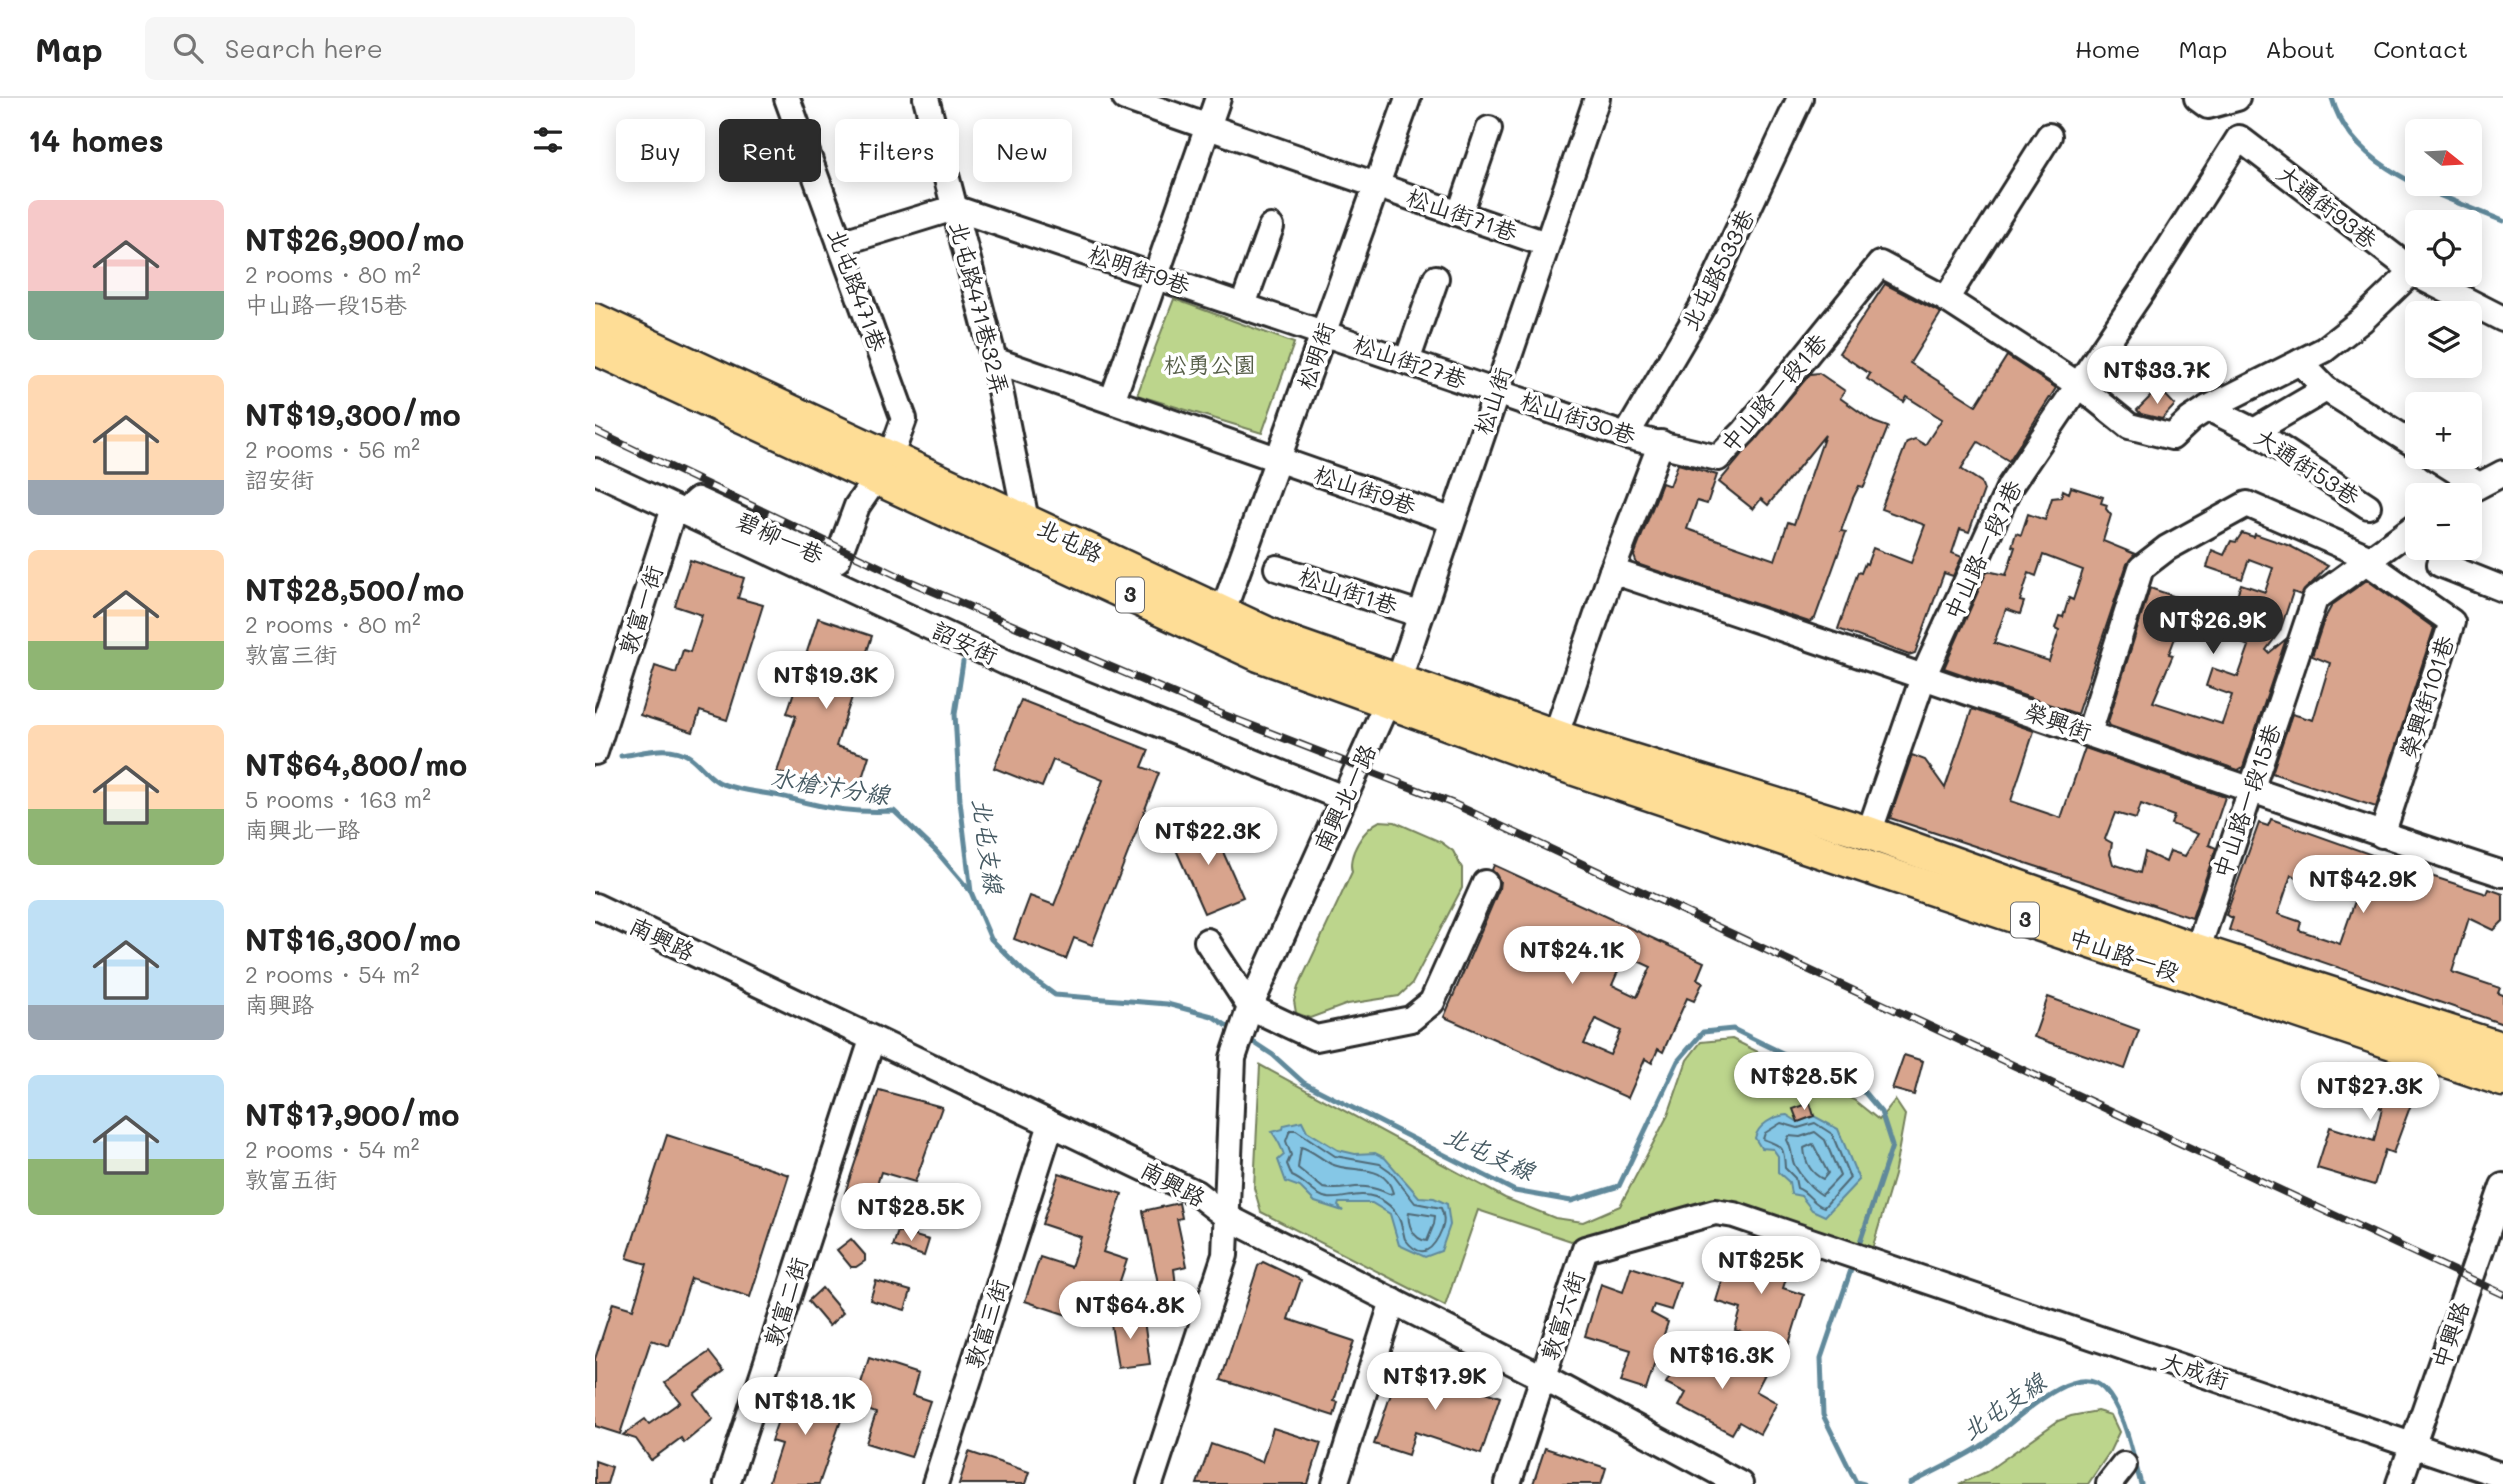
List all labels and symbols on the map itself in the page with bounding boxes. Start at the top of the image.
north arrow [2405,119,2481,196]
street label: 大通街93巷 [2271,158,2385,255]
street label: 松山街71巷 [1403,181,1523,247]
street label: 北屯路533巷 [1674,203,1761,335]
street label: 北屯路471巷32弄 [944,218,1016,398]
street label: 北屯路471巷 [822,224,894,356]
street label: 松明街9巷 [1085,238,1195,301]
street label: 松明街 [1290,318,1340,393]
street label: 中山路一段1巷 [1713,326,1834,458]
street label: 松山街27巷 [1350,328,1472,395]
pin: NT$33.7K [2085,346,2229,406]
park label: 松勇公園 [1164,349,1256,379]
street label: 松山街 [1467,363,1517,438]
street label: 松山街30巷 [1517,384,1641,450]
street label: 大通街53巷 [2250,421,2366,512]
street label: 松山街9巷 [1311,458,1421,521]
street label: 中山路一段7巷 [1937,474,2028,624]
street label: 碧柳一巷 [732,505,829,570]
street label: 北屯路 [1033,511,1108,569]
street label: 松山街1巷 [1295,560,1403,620]
street label: 敦富一街 [612,561,669,658]
road number: 3 [1116,578,1144,612]
pin: NT$26.9K [2141,596,2285,656]
street label: 詔安街 [928,614,1003,670]
street label: 榮興街101巷 [2392,631,2460,762]
pin: NT$19.3K [754,652,898,711]
street label: 榮興街 [2021,696,2096,746]
street label: 中山路一段15巷 [2206,718,2287,882]
street label: 南興北一路 [1306,739,1382,856]
water label: 水槍汴分線 [769,761,894,811]
water label: 北屯支線 [966,796,1011,897]
pin: NT$22.3K [1136,808,1280,867]
pin: NT$42.9K [2291,856,2435,915]
road number: 3 [2011,902,2039,938]
street label: 南興路 [625,909,700,967]
street label: 中山路一段 [2065,921,2184,987]
pin: NT$24.1K [1500,926,1644,986]
pin: NT$28.5K [1732,1052,1876,1112]
pin: NT$27.3K [2298,1062,2442,1122]
water label: 北屯支線 [1439,1119,1542,1187]
street label: 南興路 [1136,1154,1211,1213]
pin: NT$28.5K [839,1184,983,1243]
pin: NT$25K [1704,1236,1818,1296]
street label: 敦富二街 [757,1253,814,1350]
street label: 敦富六街 [1534,1267,1591,1364]
street label: 敦富三街 [958,1275,1015,1372]
pin: NT$64.8K [1058,1282,1202,1341]
street label: 中興路 [2425,1297,2475,1372]
pin: NT$16.3K [1650,1332,1794,1391]
street label: 大成街 [2158,1345,2233,1395]
pin: NT$17.9K [1363,1352,1507,1412]
water label: 北屯支線 [1955,1364,2053,1446]
pin: NT$18.1K [733,1378,877,1437]

